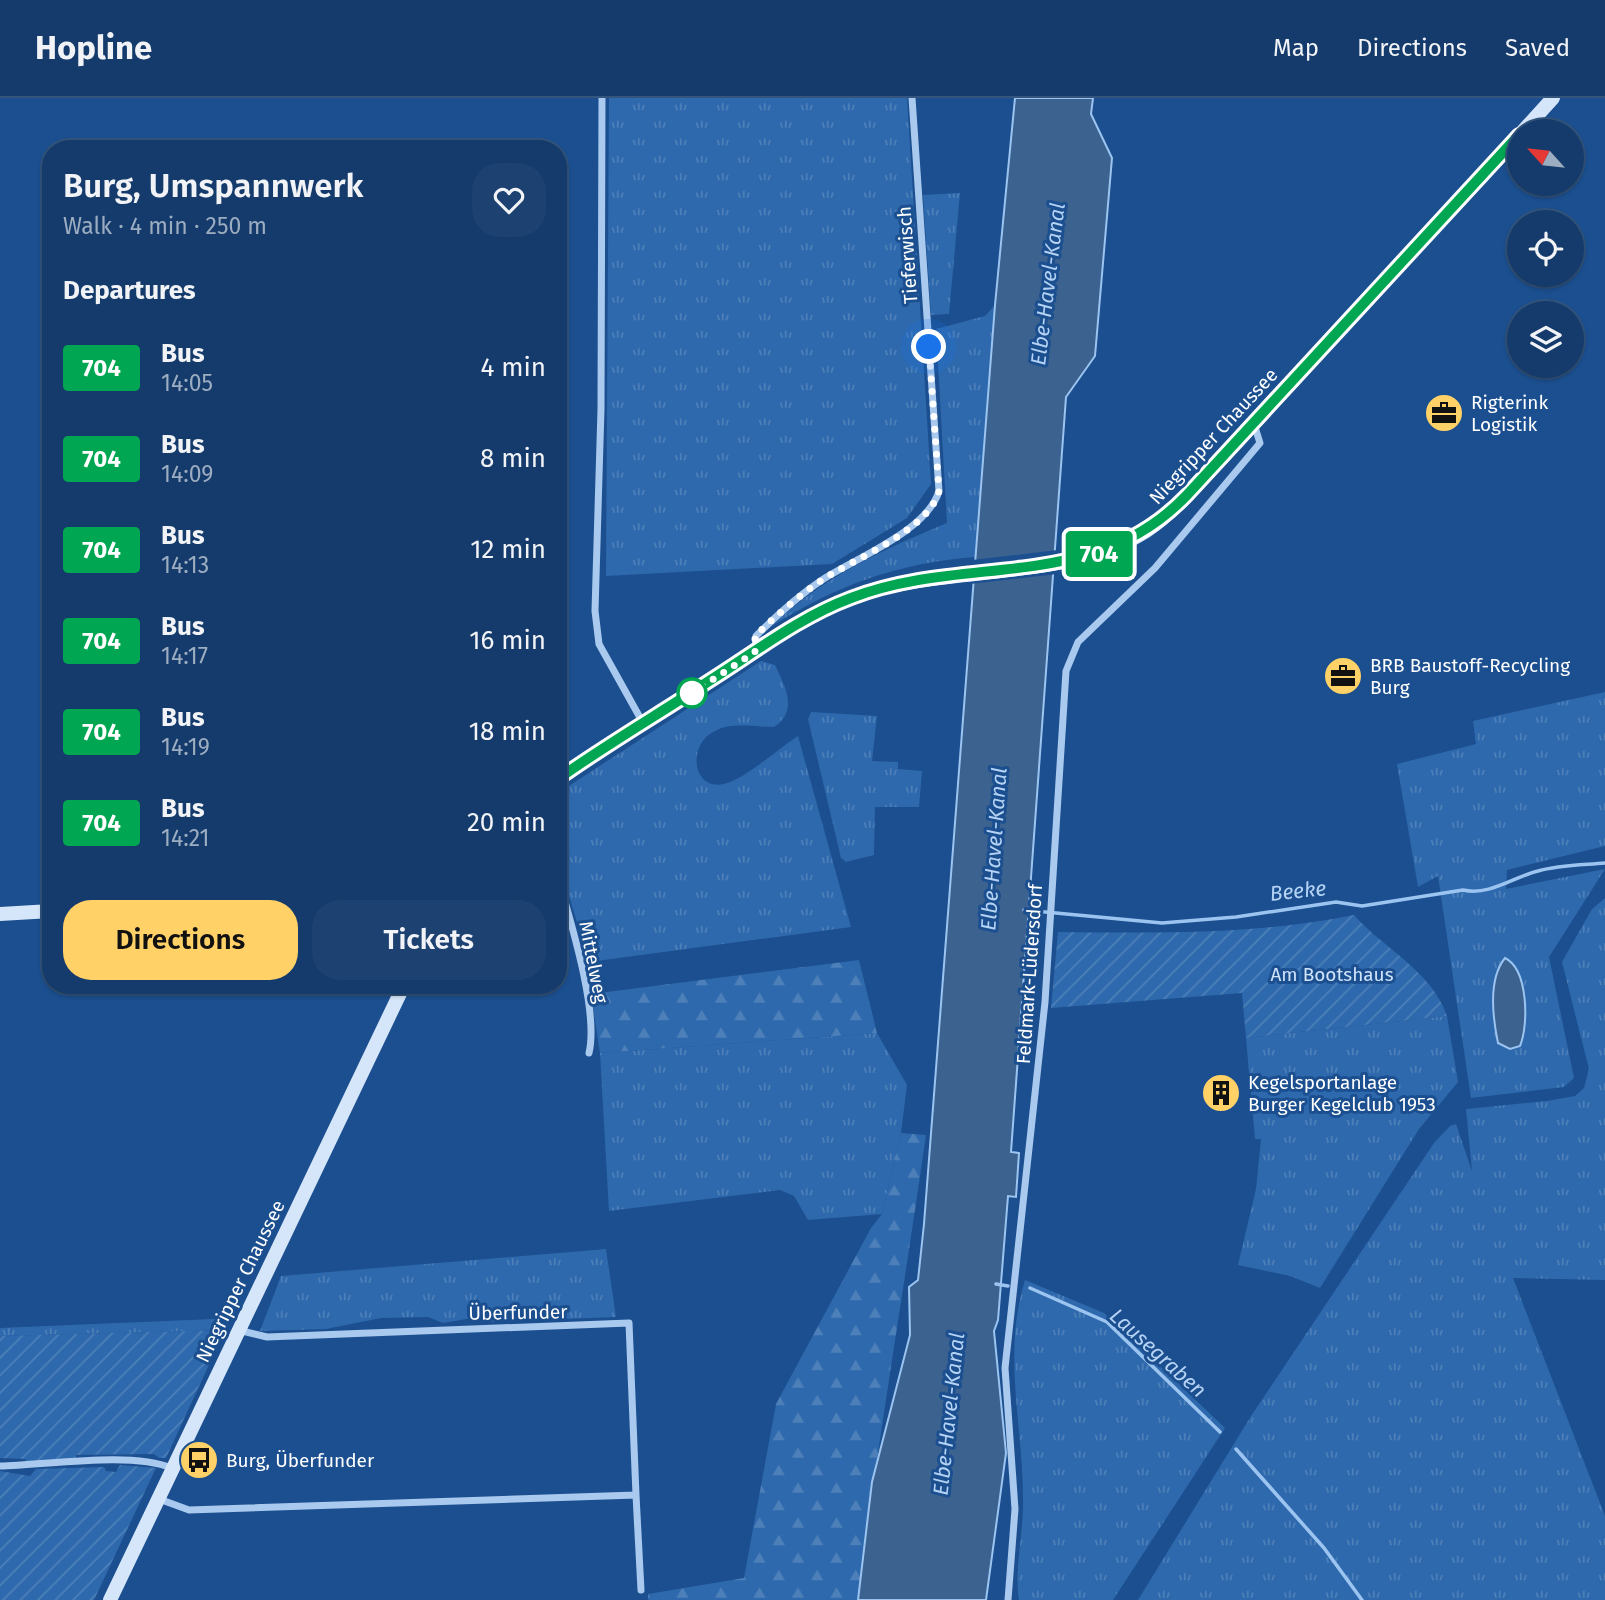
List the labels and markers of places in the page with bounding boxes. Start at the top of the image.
place label: Rigterink Logistik [1471,391,1548,436]
office icon: Rigterink Logistik [1423,392,1465,434]
place label: BRB Baustoff-Recycling Burg [1370,654,1570,699]
office icon: BRB Baustoff-Recycling Burg [1322,655,1364,697]
unlabelled marker [677,678,707,708]
place label: Kegelsportanlage Burger Kegelclub 1953 [1248,1071,1436,1116]
building icon: Kegelsportanlage Burger Kegelclub 1953 [1200,1072,1242,1114]
bus stop icon: Burg, Überfunder [178,1439,220,1481]
place label: Burg, Überfunder [226,1449,375,1472]

